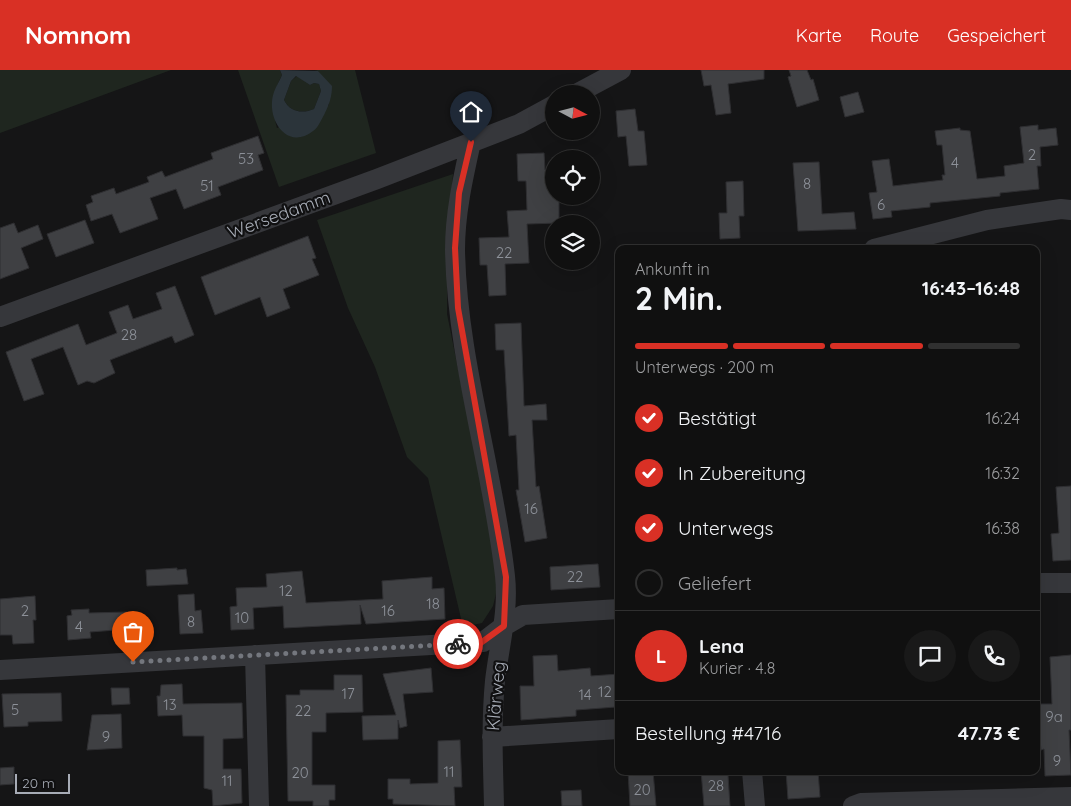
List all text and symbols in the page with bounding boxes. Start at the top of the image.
text: Nomnom [25,20,131,50]
text: Karte [796,24,842,47]
text: Route [870,24,919,47]
text: Gespeichert [947,24,1046,47]
north arrow [545,85,600,140]
map controls [545,85,600,270]
pin [450,91,492,142]
icon: home [457,98,485,126]
house number: 2 [1028,145,1036,164]
house number: 53 [238,149,254,168]
button: locate [545,150,600,205]
house number: 4 [951,153,959,172]
house number: 8 [803,174,811,193]
house number: 51 [200,176,214,195]
street label: Wersedamm [224,185,333,244]
house number: 6 [877,195,885,214]
button: layers [545,215,600,270]
house number: 22 [496,243,512,262]
text: Ankunft in [635,259,710,279]
text: 16:43–16:48 [922,276,1020,300]
text: 2 Min. [635,278,723,318]
house number: 28 [121,325,137,344]
text: Unterwegs · 200 m [635,357,774,377]
icon: check [635,404,663,432]
text: Bestätigt [678,406,757,430]
text: 16:24 [985,408,1020,428]
icon: check [635,459,663,487]
text: In Zubereitung [678,461,806,485]
text: 16:32 [985,463,1020,483]
house number: 16 [524,499,538,518]
icon: check [635,514,663,542]
text: Unterwegs [678,516,773,540]
text: 16:38 [985,518,1020,538]
house number: 22 [567,567,583,586]
text: Geliefert [678,571,752,595]
house number: 12 [279,581,293,600]
house number: 18 [426,594,440,613]
house number: 2 [21,601,29,620]
house number: 16 [381,601,395,620]
house number: 10 [235,608,249,627]
pin [112,611,154,662]
house number: 8 [187,612,195,631]
house number: 4 [75,617,83,636]
icon: bag [119,618,147,646]
courier [433,619,483,669]
icon: bike [444,630,472,658]
button: chat [904,630,956,682]
button: phone [968,630,1020,682]
text: Lena [699,634,744,658]
text: L [656,644,666,668]
text: Kurier · 4.8 [699,658,775,678]
street label: Klärweg [481,660,510,732]
house number: 12 [598,682,612,701]
house number: 17 [341,684,355,703]
house number: 14 [578,685,592,704]
house number: 13 [163,695,177,714]
house number: 5 [11,700,19,719]
house number: 22 [295,701,311,720]
house number: 9a [1045,707,1063,726]
text: Bestellung #4716 [635,721,781,745]
text: 47.73 € [958,721,1020,745]
house number: 9 [102,727,110,746]
house number: 9 [1053,751,1061,770]
house number: 11 [443,762,455,781]
house number: 20 [291,763,309,782]
scale bar [15,771,70,794]
house number: 11 [221,771,233,790]
text: 20 m [22,774,55,792]
house number: 28 [708,776,724,795]
house number: 20 [633,780,651,799]

